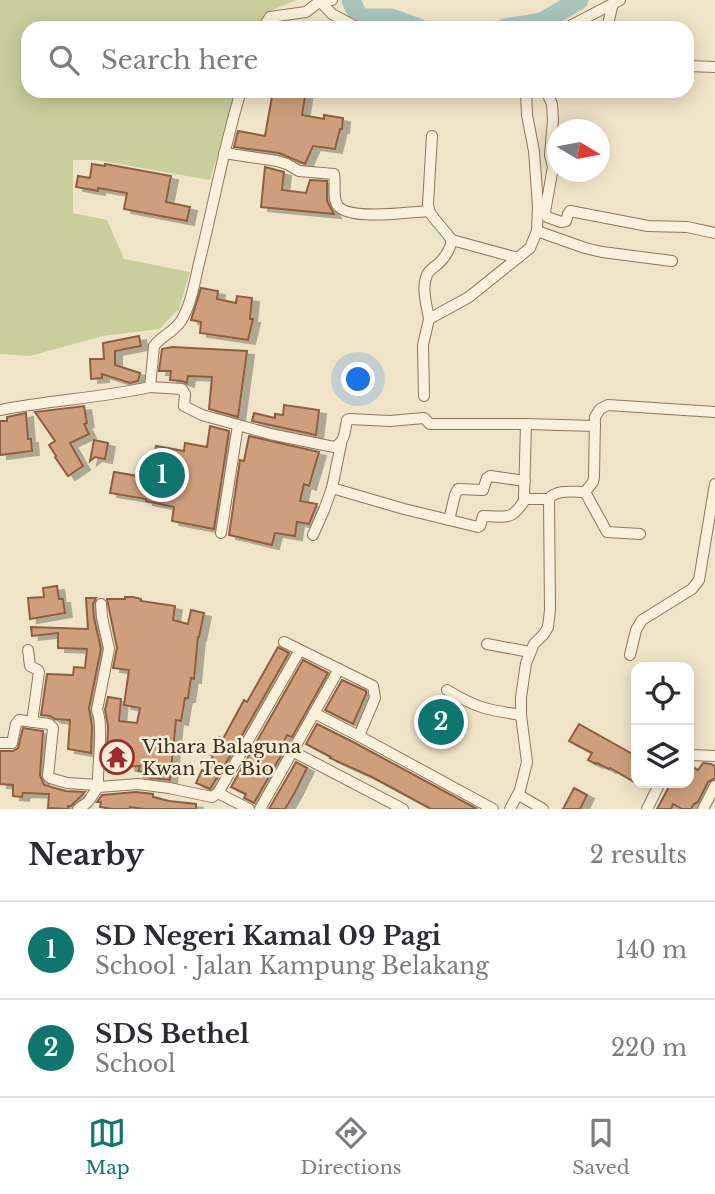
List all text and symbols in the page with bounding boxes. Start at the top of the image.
search box [21,21,694,98]
icon: search [45,41,83,79]
text: Search here [101,44,258,76]
north arrow [547,119,610,182]
your location [341,362,375,396]
pin: 1 [139,449,185,501]
map controls [631,662,694,788]
button: locate [631,662,694,725]
pin: 2 [418,696,464,748]
button: layers [631,725,694,788]
place label: Vihara Balaguna Kwan Tee Bio [141,735,302,780]
temple icon: Vihara Balaguna Kwan Tee Bio [98,738,136,776]
text: Nearby [28,836,144,873]
text: 2 results [590,841,687,869]
text: SD Negeri Kamal 09 Pagi [95,920,441,952]
text: 1 [46,936,56,964]
text: 140 m [616,936,687,964]
text: School · Jalan Kampung Belakang [95,952,489,980]
text: SDS Bethel [95,1018,249,1050]
text: 2 [44,1034,58,1062]
text: 220 m [611,1034,687,1062]
text: School [95,1050,176,1078]
tab: Map [85,1114,130,1179]
tab: Directions [300,1114,401,1179]
tab: Saved [572,1114,630,1179]

